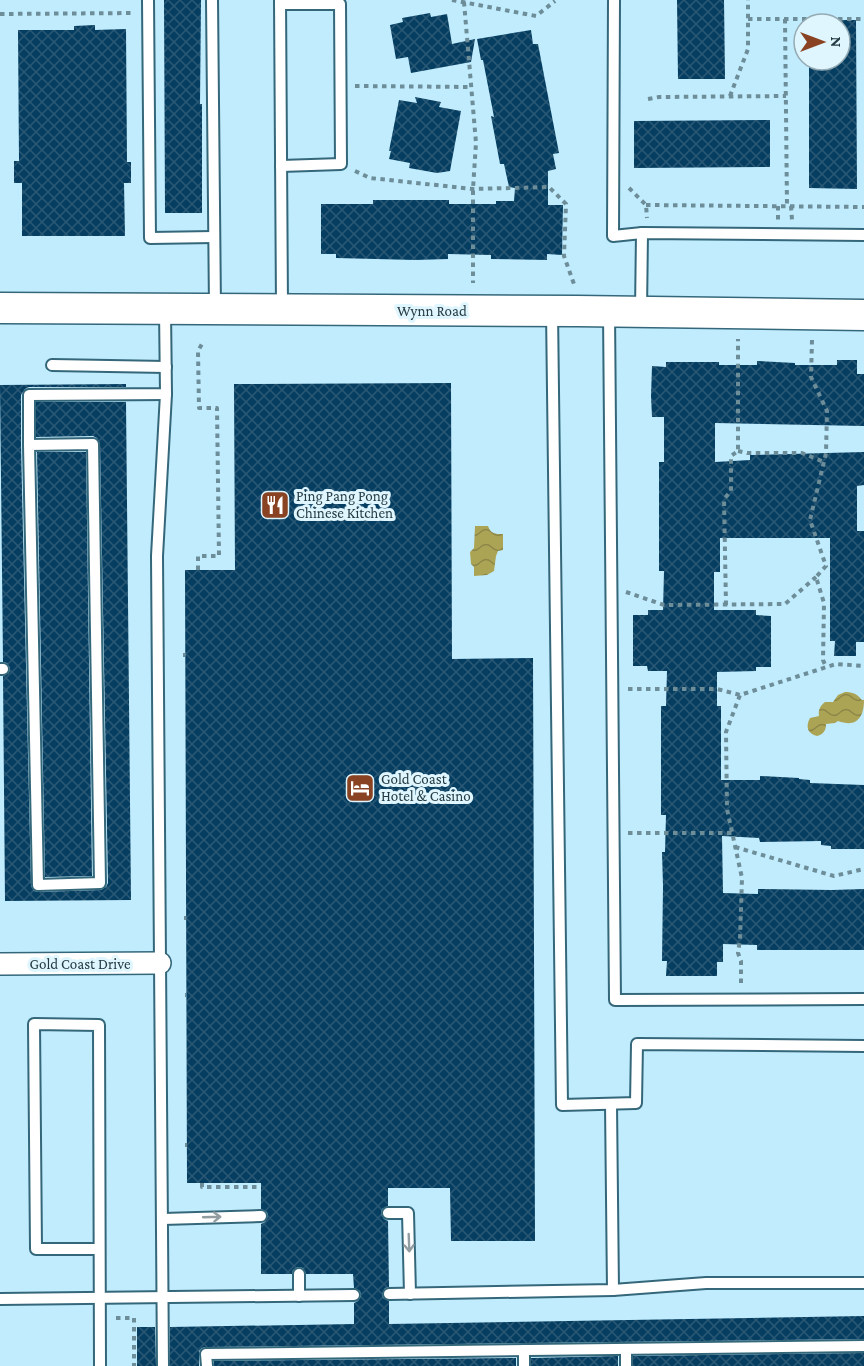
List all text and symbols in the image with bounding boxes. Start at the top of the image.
north arrow [792,12,852,72]
text: N [828,37,845,48]
street label: Wynn Road [397,303,467,320]
place label: Ping Pang Pong Chinese Kitchen [296,488,393,521]
restaurant icon: Ping Pang Pong Chinese Kitchen [259,489,291,521]
place label: Gold Coast Hotel & Casino [381,771,471,804]
hotel icon: Gold Coast Hotel & Casino [344,772,376,804]
street label: Gold Coast Drive [29,956,131,972]
one-way arrow [201,1212,221,1223]
one-way arrow [403,1233,415,1253]

